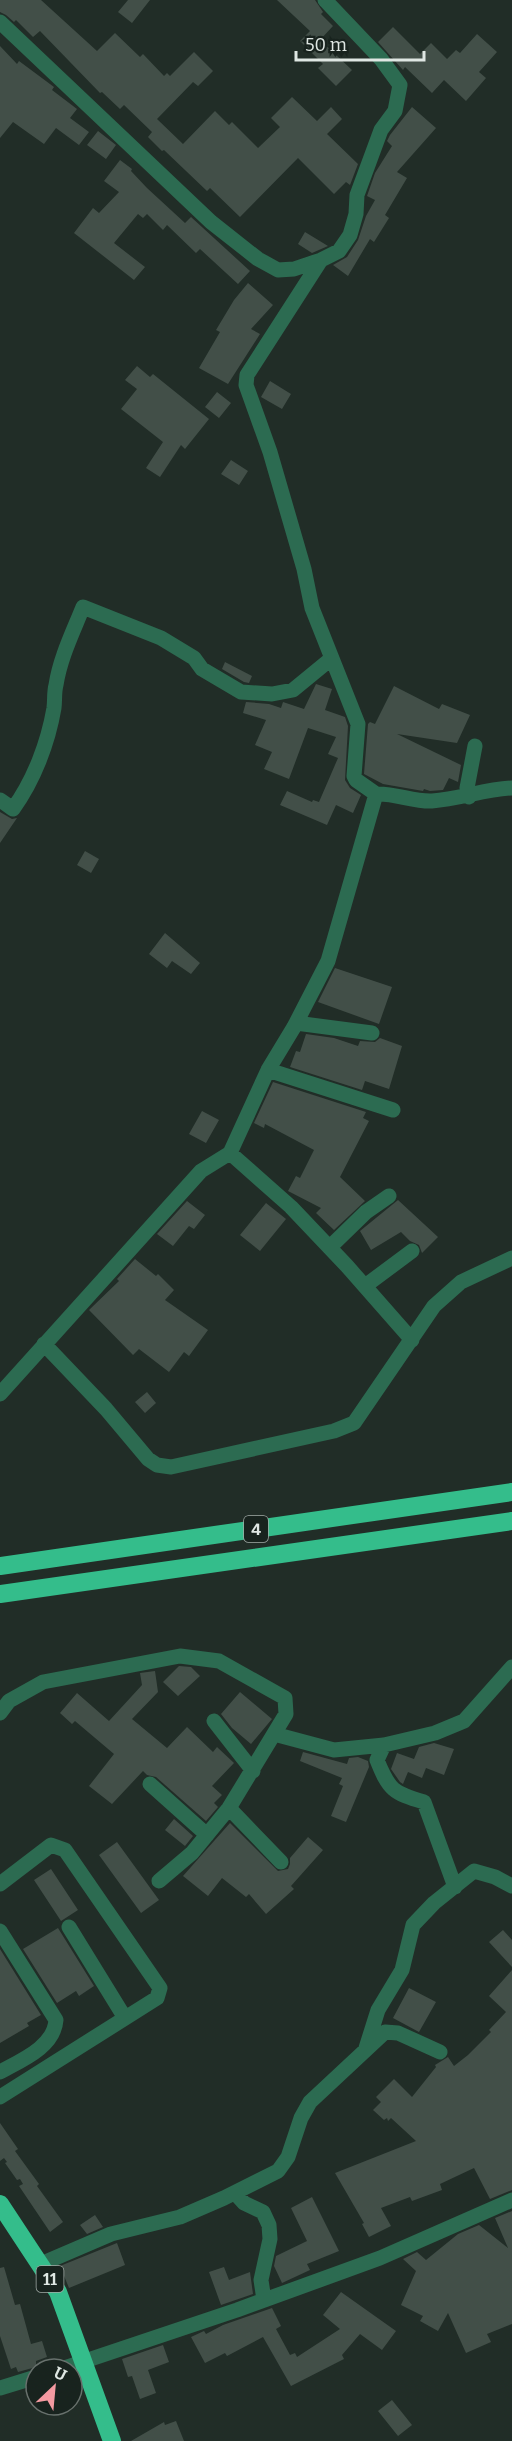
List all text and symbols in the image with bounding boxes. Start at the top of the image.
scale bar [296,24,424,62]
text: 50 m [305,34,347,56]
road number: 4 [244,1516,268,1542]
road number: 11 [36,2266,64,2292]
north arrow [24,2357,84,2417]
text: U [51,2363,70,2385]

